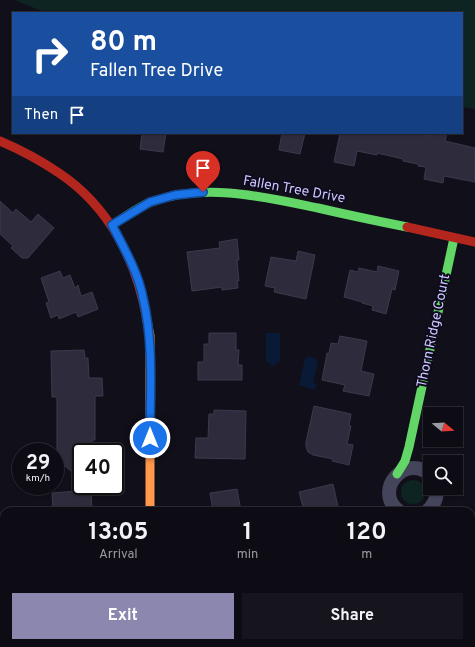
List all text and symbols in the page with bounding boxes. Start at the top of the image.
text: 80 m [90,25,157,61]
icon: right [24,28,76,80]
text: Fallen Tree Drive [90,60,223,83]
icon: arrive [66,104,88,126]
text: Then [24,106,58,125]
pin [186,151,220,192]
icon: arrive [192,157,214,179]
street label: Fallen Tree Drive [242,173,346,207]
street label: Thorn Ridge Court [414,273,454,389]
north arrow [423,407,463,447]
map controls [423,407,463,495]
position arrow [129,417,171,459]
speed limit sign: 40 [72,443,124,495]
text: 29 [26,451,50,477]
button: search [423,455,463,495]
text: km/h [26,472,50,485]
text: 13:05 [88,518,149,548]
text: 1 [243,518,252,548]
text: 120 [347,518,387,548]
text: Arrival [99,547,138,563]
text: min [237,547,258,563]
text: m [361,547,372,563]
button: Exit [12,593,234,639]
button: Share [242,593,463,639]

